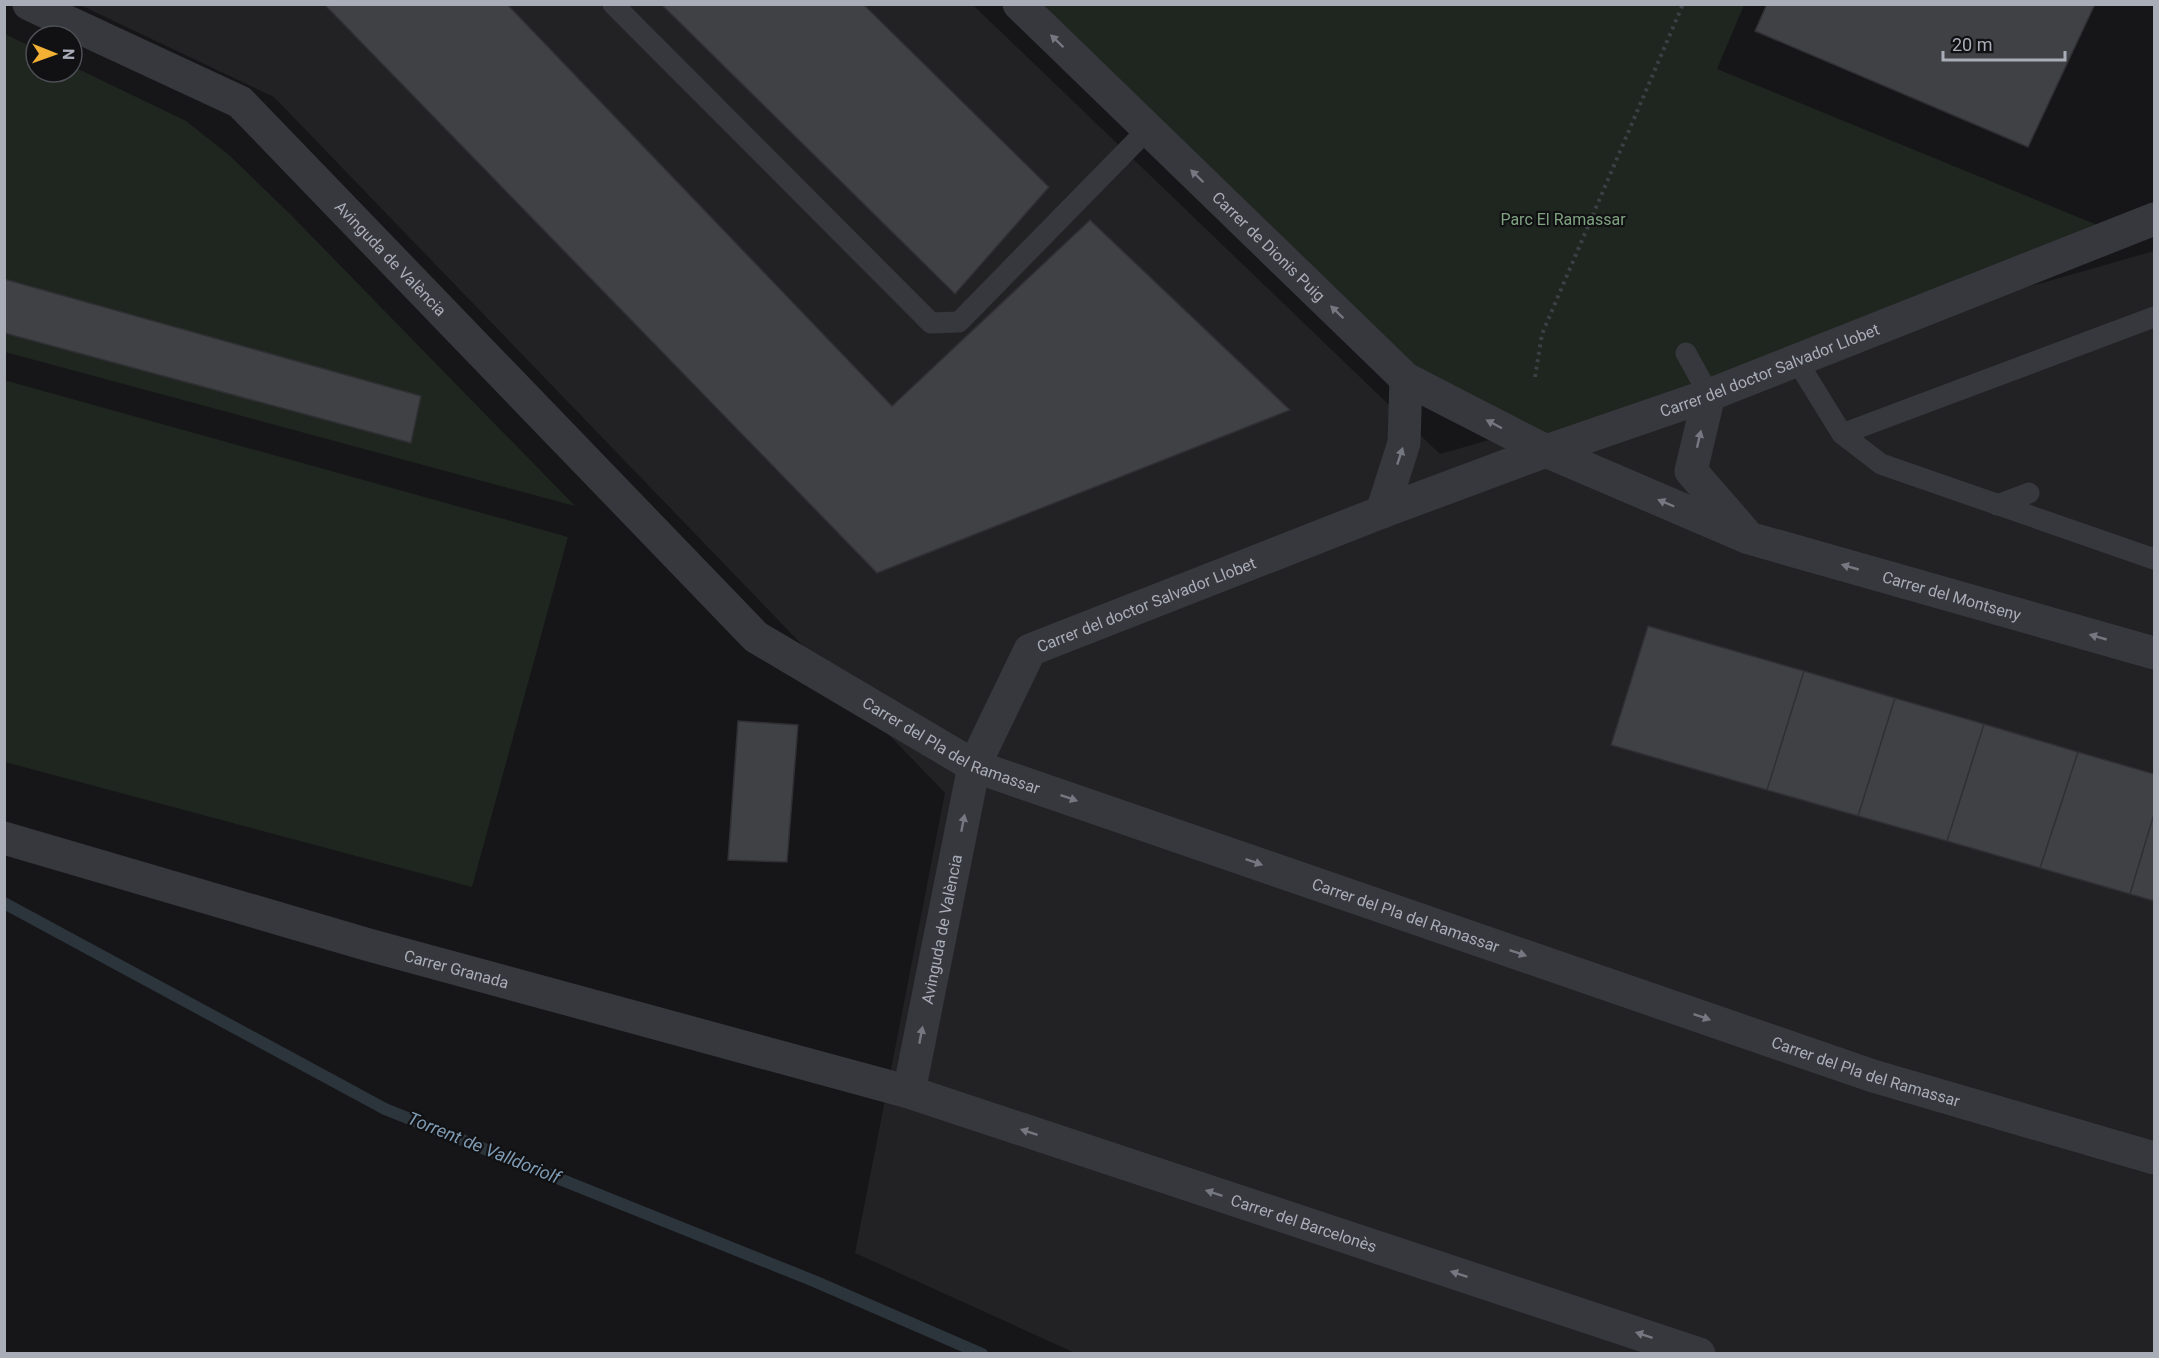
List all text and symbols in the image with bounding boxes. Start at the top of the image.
north arrow [24,24,84,84]
scale bar [1943,24,2064,62]
one-way arrow [1050,34,1064,48]
text: 20 m [1952,34,1992,55]
text: N [59,48,78,60]
one-way arrow [1190,170,1204,184]
street label: Carrer de Dionis Puig [1208,188,1329,305]
street label: Avinguda de València [331,197,450,320]
park label: Parc El Ramassar [1500,210,1626,229]
one-way arrow [1329,305,1344,319]
street label: Carrer del doctor Salvador Llobet [1657,320,1882,421]
one-way arrow [1485,420,1502,429]
one-way arrow [1694,430,1704,449]
one-way arrow [1396,447,1405,465]
one-way arrow [1657,498,1675,508]
street label: Carrer del doctor Salvador Llobet [1034,553,1259,656]
one-way arrow [1841,562,1859,571]
street label: Carrer del Montseny [1880,567,2024,625]
one-way arrow [2089,632,2107,642]
street label: Carrer del Pla del Ramassar [859,693,1043,798]
one-way arrow [1061,794,1079,804]
one-way arrow [959,813,968,832]
street label: Avinguda de València [918,853,966,1006]
one-way arrow [1245,858,1263,867]
street label: Carrer del Pla del Ramassar [1309,874,1502,957]
street label: Carrer Granada [402,946,511,993]
one-way arrow [1509,949,1527,958]
one-way arrow [1693,1012,1711,1022]
one-way arrow [917,1025,926,1044]
street label: Carrer del Pla del Ramassar [1769,1033,1963,1111]
water label: Torrent de Valldoriolf [405,1107,565,1188]
one-way arrow [1020,1126,1038,1136]
one-way arrow [1205,1188,1223,1197]
street label: Carrer del Barcelonès [1228,1190,1379,1256]
one-way arrow [1450,1269,1468,1278]
one-way arrow [1635,1330,1653,1339]

